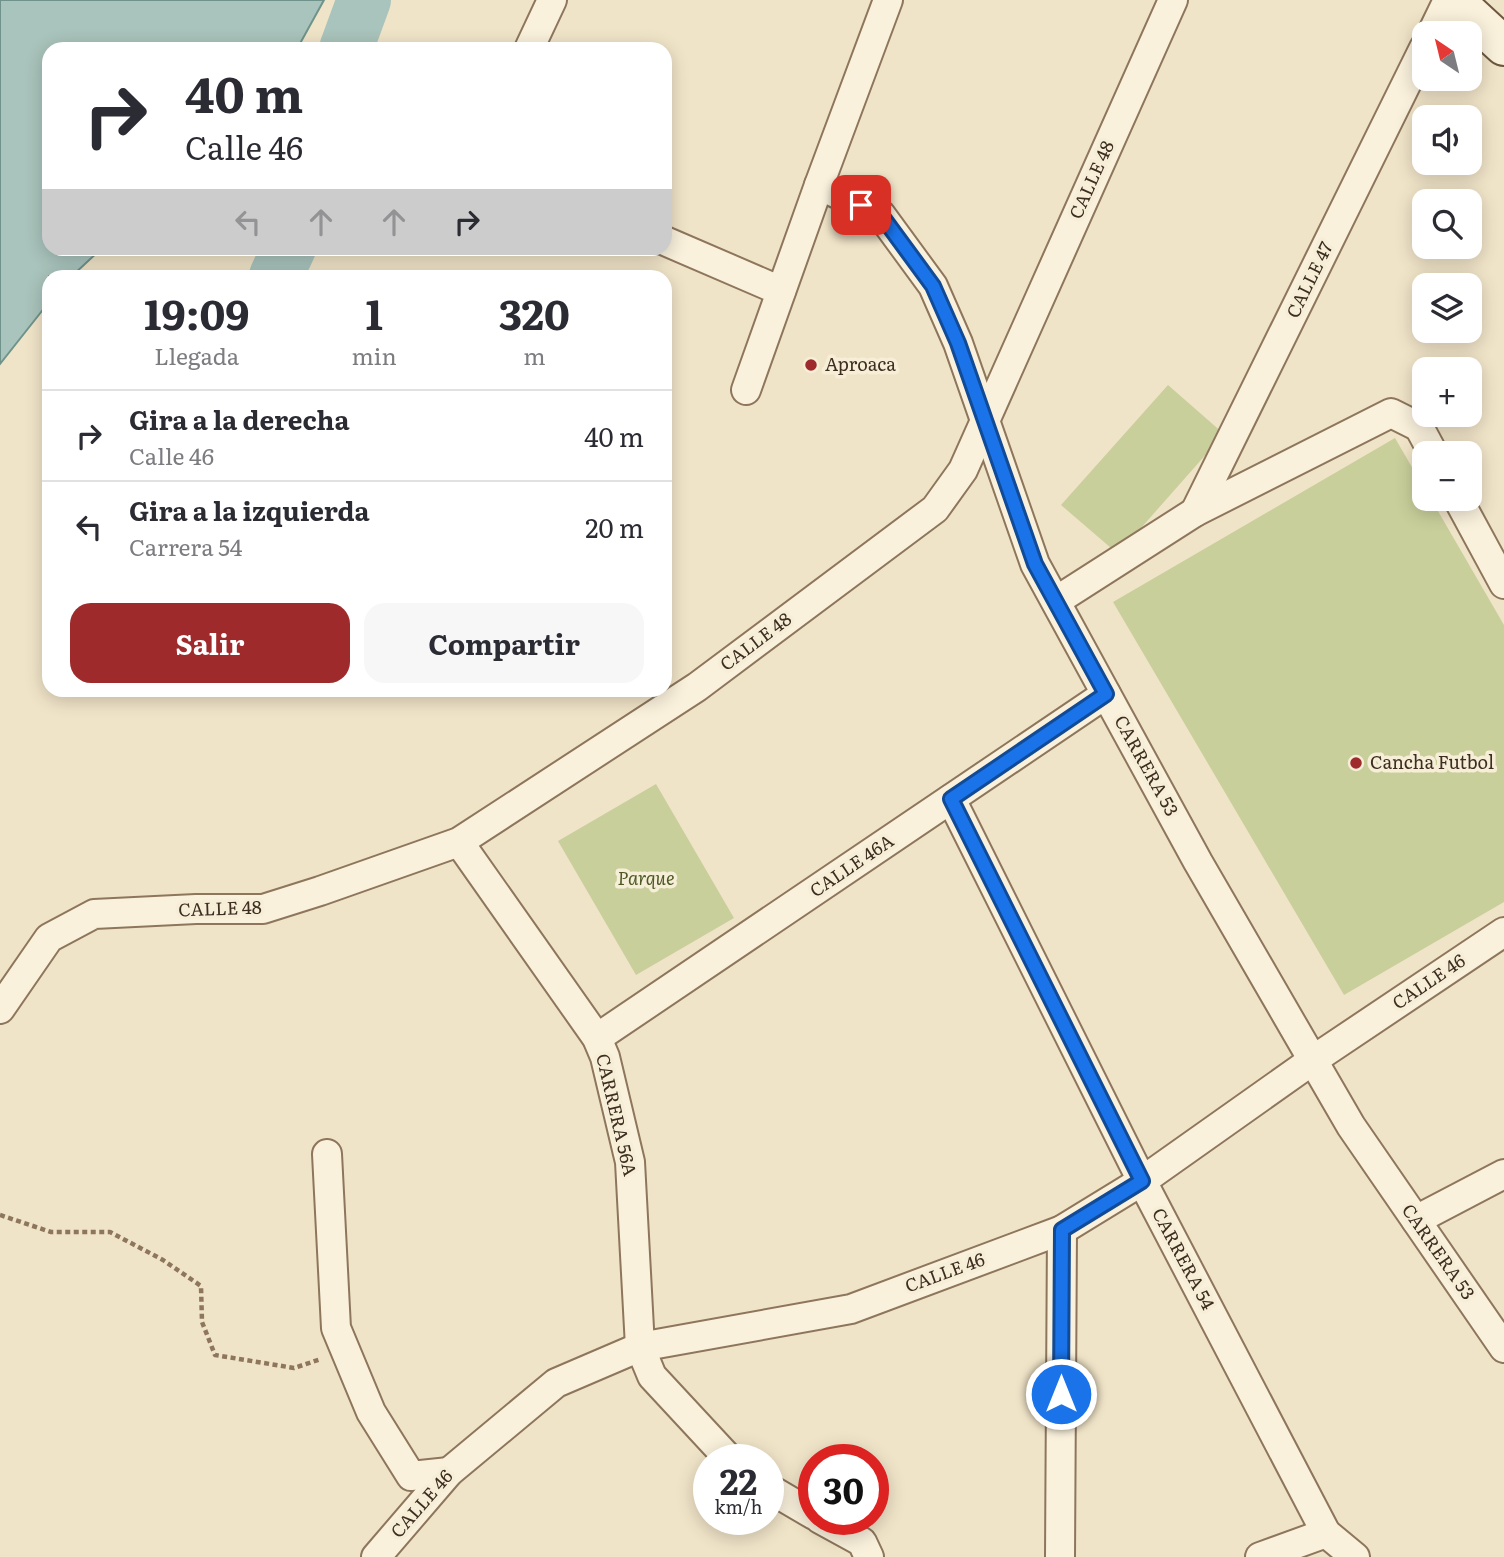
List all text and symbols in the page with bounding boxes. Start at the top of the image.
north arrow [1412,21,1482,91]
map controls [1412,21,1482,511]
text: 40 m [185,55,303,128]
icon: right [70,70,161,161]
button: sound [1412,105,1482,175]
text: Calle 46 [185,122,303,170]
street label: CALLE 48 [1061,136,1120,223]
pin [831,175,891,235]
icon: arrive [842,186,880,224]
button: search [1412,189,1482,259]
icon: left [229,203,267,241]
icon: ahead [302,203,340,241]
icon: ahead [375,203,413,241]
icon: right [448,203,486,241]
street label: CALLE 47 [1279,237,1339,322]
button: layers [1412,273,1482,343]
text: 19:09 [144,281,250,343]
text: 1 [365,281,383,343]
text: 320 [499,281,570,343]
text: Llegada [154,338,239,372]
text: min [352,338,397,372]
text: m [523,338,546,372]
place label: Aproaca [825,350,896,377]
marker: Aproaca [803,357,819,373]
button: + [1412,357,1482,427]
text: Gira a la derecha [129,399,349,438]
text: 40 m [584,416,644,455]
icon: right [70,417,108,455]
text: Calle 46 [129,438,214,472]
button: − [1412,441,1482,511]
text: Gira a la izquierda [129,490,370,529]
text: 20 m [585,507,644,546]
icon: left [70,508,108,546]
text: Carrera 54 [129,529,242,563]
button: Salir [70,603,350,683]
button: Compartir [364,603,644,683]
street label: CALLE 48 [714,605,797,677]
street label: CARRERA 53 [1108,710,1186,821]
place label: Cancha Futbol [1370,748,1494,775]
marker: Cancha Futbol [1348,755,1364,771]
street label: CALLE 46A [804,827,899,903]
park label: Parque [618,864,675,891]
street label: CALLE 48 [178,893,262,922]
street label: CALLE 46 [1386,946,1470,1015]
street label: CARRERA 56A [590,1051,645,1179]
street label: CARRERA 53 [1396,1198,1482,1305]
street label: CARRERA 54 [1146,1203,1223,1314]
street label: CALLE 46 [901,1245,988,1298]
position arrow [1024,1357,1098,1431]
speed limit sign: 30 [798,1444,889,1535]
text: 22 [720,1454,757,1506]
street label: CALLE 46 [383,1463,459,1543]
text: km/h [715,1493,762,1520]

